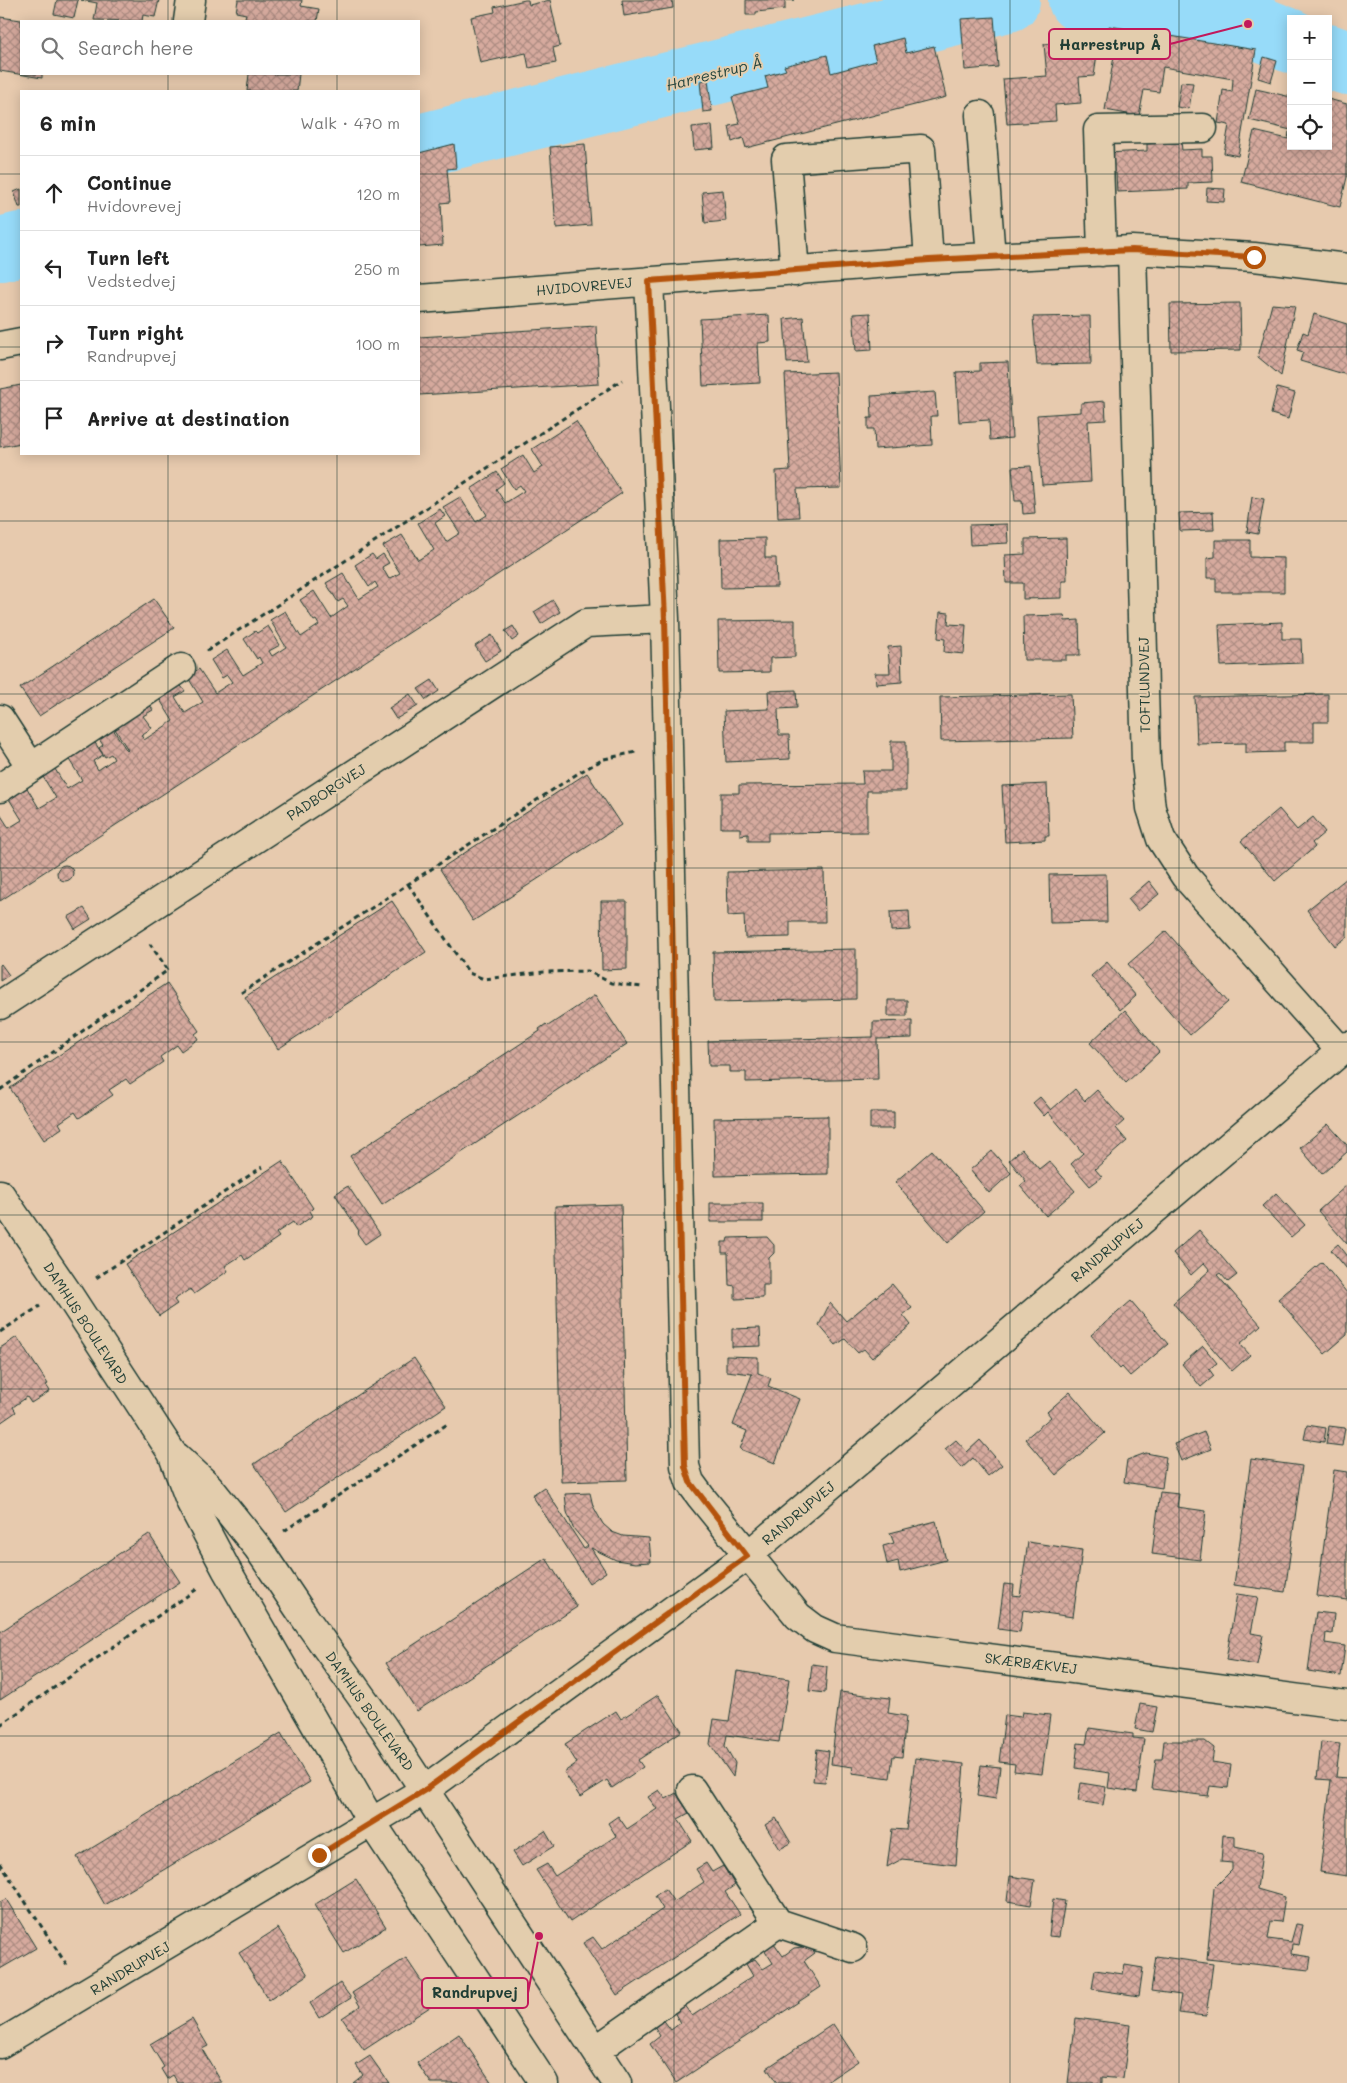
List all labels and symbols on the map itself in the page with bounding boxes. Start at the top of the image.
callout: Harrestrup Å [1049,29,1170,59]
text: Harrestrup Å [1059,33,1161,54]
water label: Harrestrup Å [664,51,764,95]
route start [1243,246,1266,269]
street label: HVIDOVREVEJ [535,272,633,300]
street label: TOFTLUNDVEJ [1134,637,1154,733]
street label: PADBORGVEJ [283,759,369,825]
street label: RANDRUPVEJ [1067,1214,1148,1286]
street label: DAMHUS BOULEVARD [39,1258,133,1388]
street label: RANDRUPVEJ [758,1477,839,1549]
street label: DAMHUS BOULEVARD [322,1647,418,1775]
street label: SKÆRBÆKVEJ [984,1648,1079,1678]
route end [308,1844,331,1867]
street label: RANDRUPVEJ [87,1937,174,1999]
callout: Randrupvej [422,1978,528,2008]
text: Randrupvej [432,1982,518,2002]

